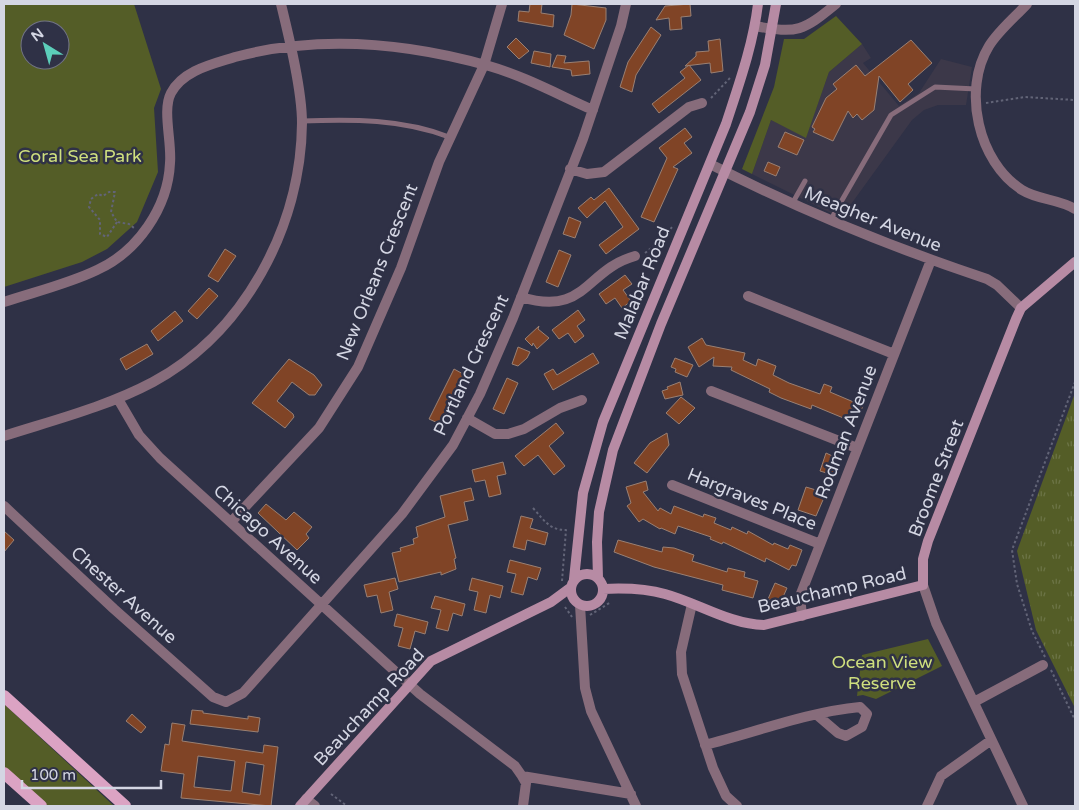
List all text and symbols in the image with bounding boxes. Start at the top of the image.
north arrow [20,20,70,70]
text: N [28,25,47,45]
park label: Coral Sea Park [18,145,142,167]
street label: New Orleans Crescent [331,180,423,364]
street label: Meagher Avenue [801,181,945,257]
street label: Malabar Road [609,223,675,343]
street label: Portland Crescent [429,291,513,439]
street label: Rodman Avenue [810,362,882,502]
street label: Broome Street [904,416,968,540]
street label: Hargraves Place [684,463,820,535]
street label: Chicago Avenue [209,479,327,589]
street label: Chester Avenue [66,542,182,648]
street label: Beauchamp Road [755,562,909,618]
street label: Beauchamp Road [309,644,429,770]
park label: Ocean View Reserve [832,651,932,694]
scale bar [22,758,161,790]
text: 100 m [30,766,76,784]

